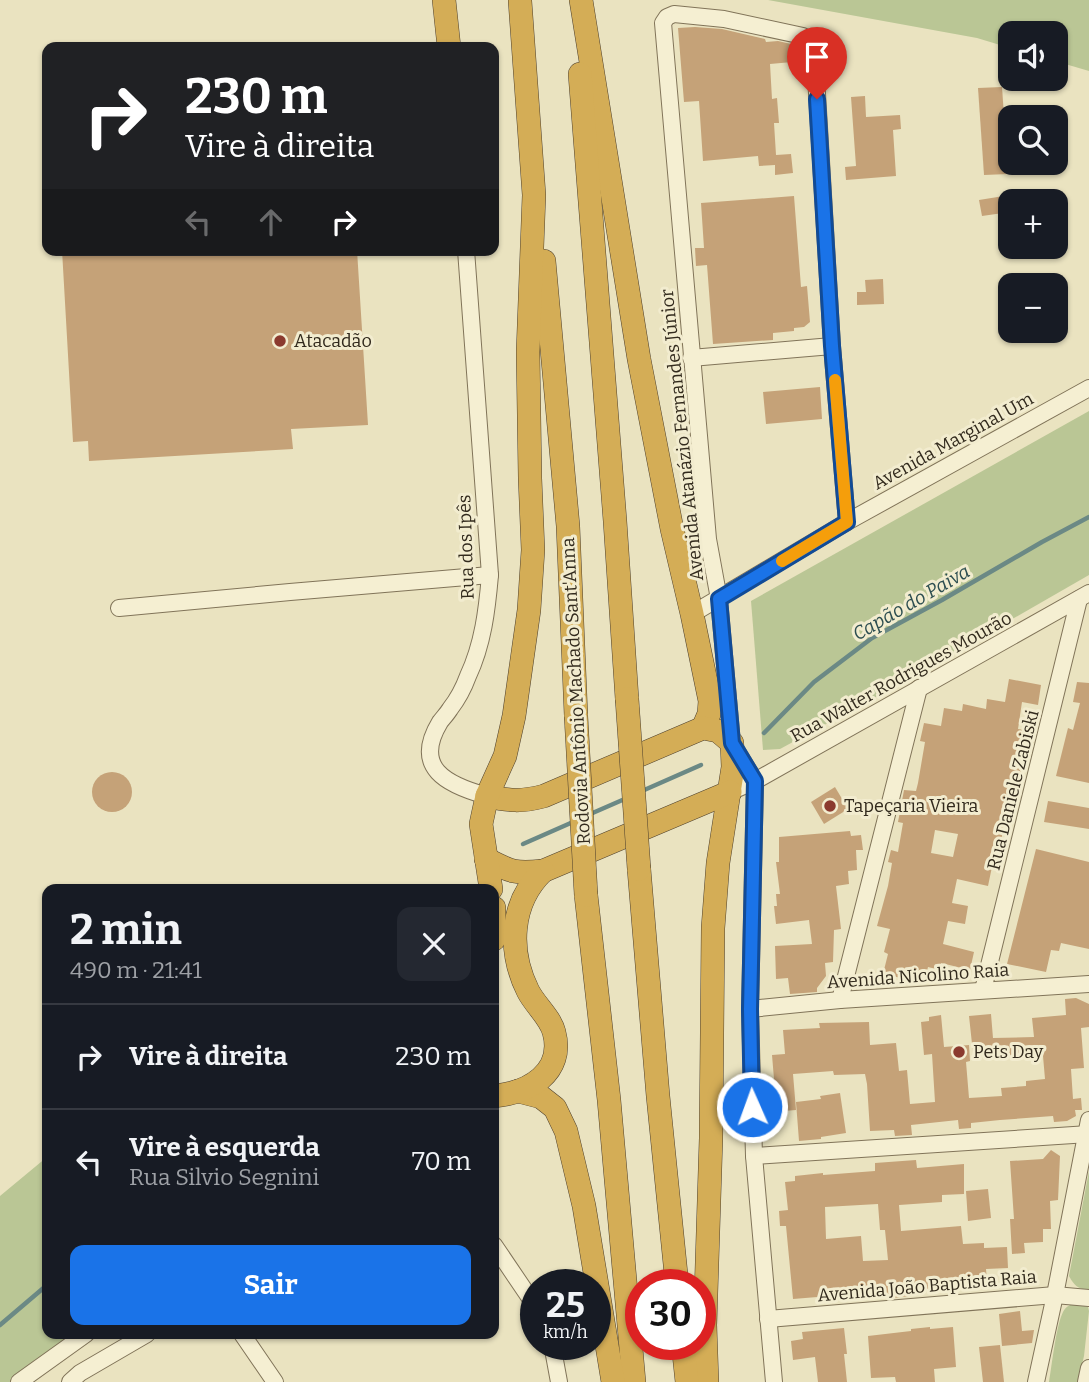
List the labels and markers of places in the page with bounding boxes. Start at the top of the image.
pin [787,27,847,99]
place label: Atacadão [294,330,372,352]
marker: Atacadão [272,333,288,349]
place label: Tapeçaria Vieira [844,795,979,817]
marker: Tapeçaria Vieira [822,798,838,814]
place label: Pets Day [973,1041,1044,1063]
marker: Pets Day [951,1044,967,1060]

